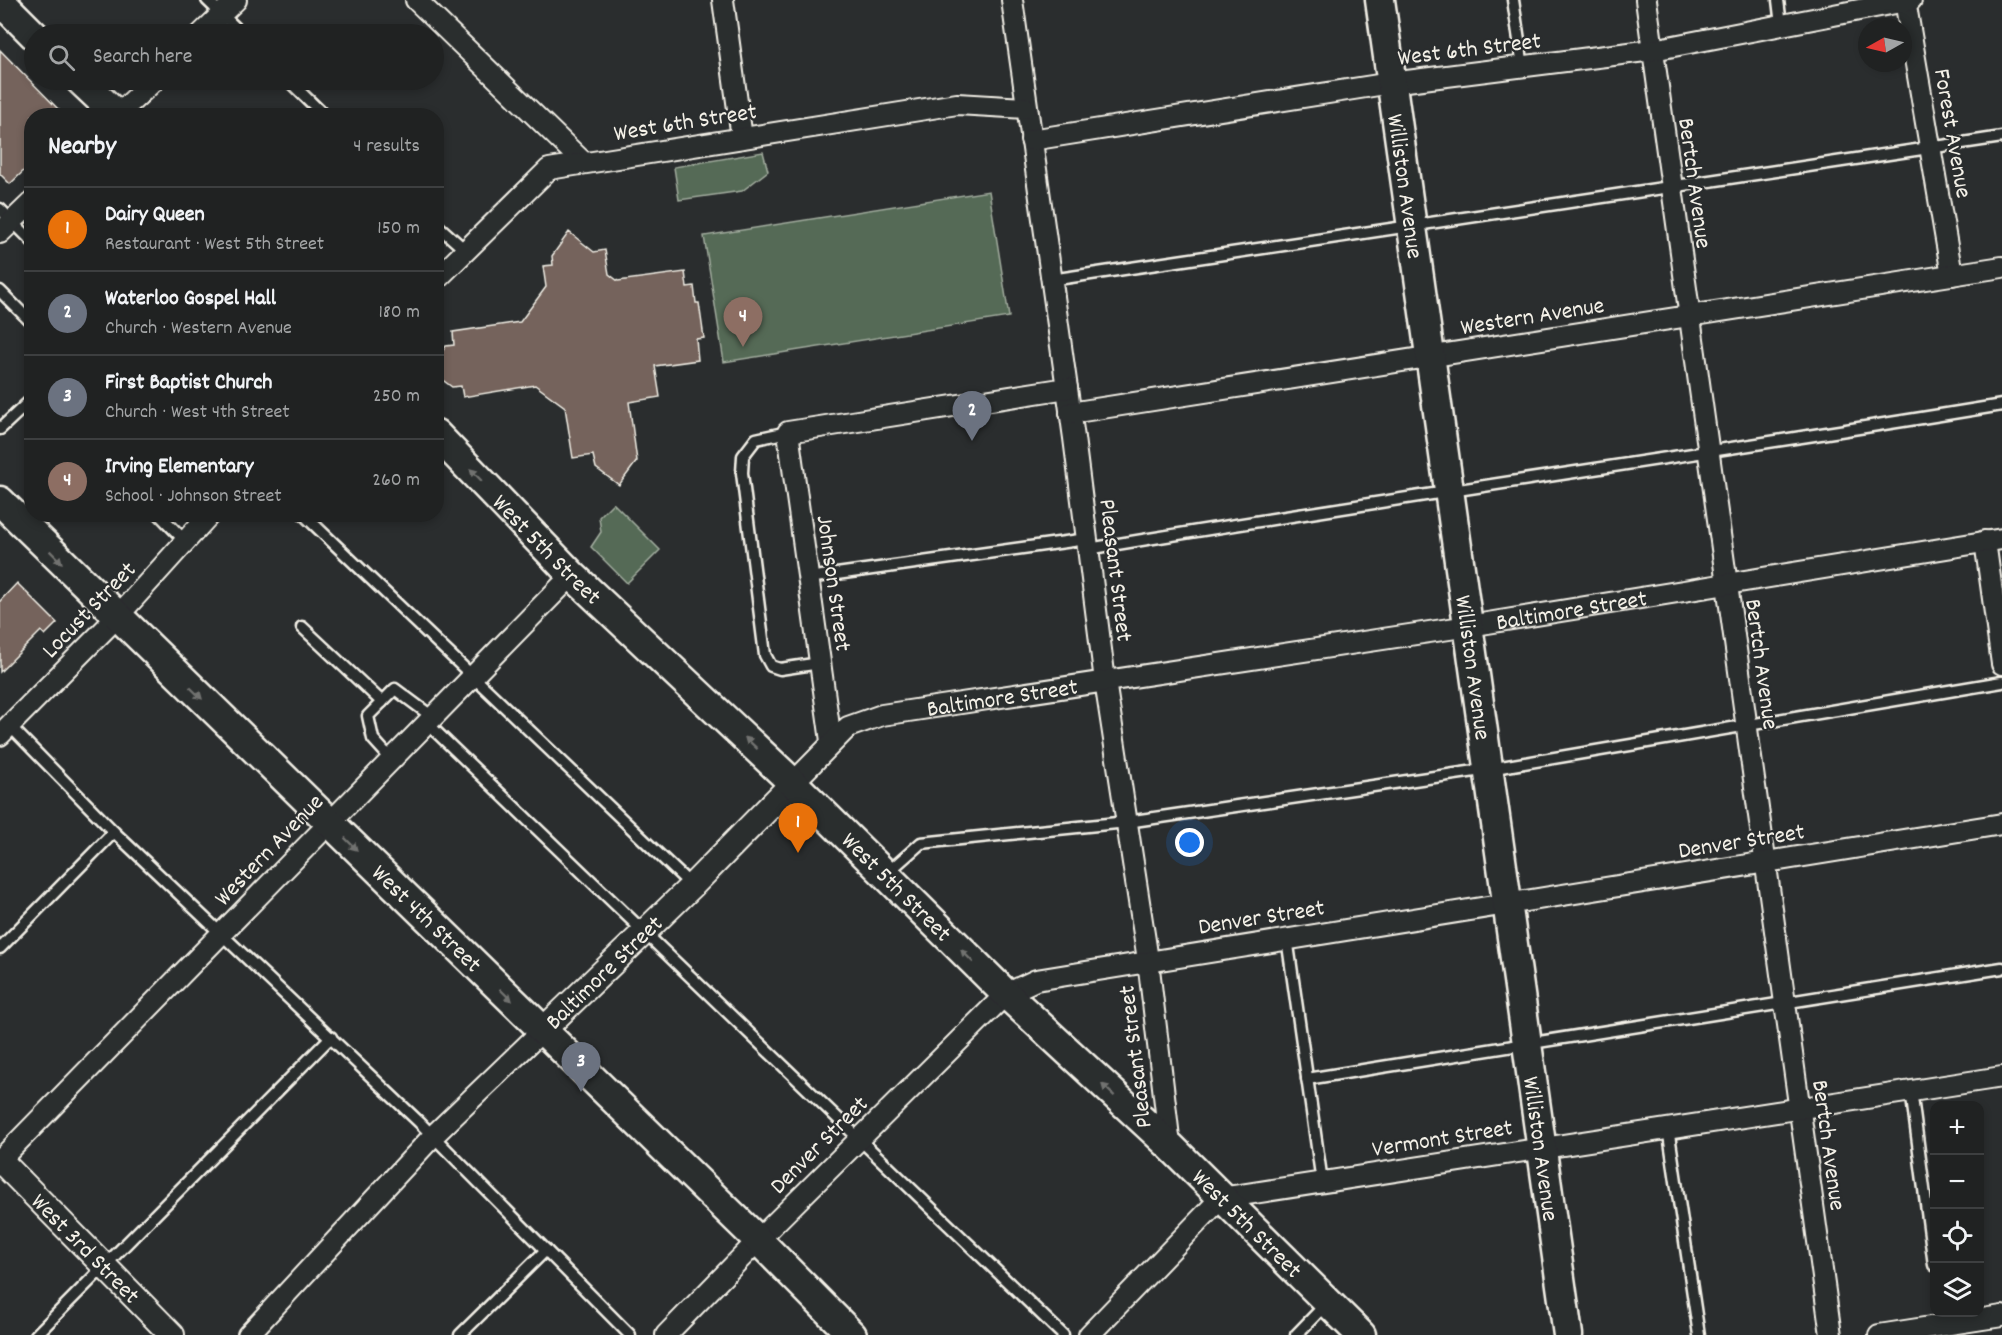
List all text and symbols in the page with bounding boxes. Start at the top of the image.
north arrow [1858,18,1912,72]
search box [24,24,444,90]
street label: West 6th Street [1396,25,1543,77]
icon: search [45,41,78,74]
text: Search here [93,42,192,73]
street label: Forest Avenue [1923,66,1979,201]
street label: West 6th Street [612,96,759,152]
street label: Williston Avenue [1376,112,1430,261]
street label: Bertch Avenue [1667,116,1719,251]
text: Nearby [48,129,116,166]
text: 4 results [353,133,420,161]
text: Dairy Queen [105,200,205,231]
text: 1 [65,215,70,243]
text: 150 m [377,215,420,243]
text: Restaurant · West 5th Street [105,231,324,259]
text: Waterloo Gospel Hall [105,284,276,315]
street label: Western Avenue [1458,290,1607,346]
pin: 4 [724,298,762,347]
text: 2 [63,299,72,327]
text: 180 m [378,299,420,327]
text: Church · Western Avenue [105,315,292,343]
text: First Baptist Church [105,368,272,399]
text: 3 [63,383,72,411]
text: 250 m [373,383,420,411]
pin: 2 [952,392,992,441]
text: Church · West 4th Street [105,399,290,427]
text: Irving Elementary [105,452,253,483]
text: 4 [63,467,72,495]
text: 260 m [372,467,420,495]
one-way arrow [469,467,483,482]
text: School · Johnson Street [105,483,282,511]
street label: West 5th Street [483,488,608,614]
street label: Pleasant Street [1088,497,1140,644]
street label: Johnson Street [806,513,858,654]
one-way arrow [49,550,63,564]
street label: Locust Street [35,555,145,667]
street label: Baltimore Street [1494,583,1650,641]
street label: Williston Avenue [1444,593,1498,742]
street label: Bertch Avenue [1734,597,1786,732]
street label: Baltimore Street [925,672,1080,728]
one-way arrow [189,686,203,700]
one-way arrow [744,736,758,750]
street label: Western Avenue [208,787,333,915]
pin: 1 [778,804,818,853]
street label: Denver Street [1676,816,1807,870]
street label: West 5th Street [832,826,958,951]
your location [1175,828,1204,857]
one-way arrow [344,836,358,850]
street label: West 4th Street [362,858,488,982]
street label: Denver Street [1196,892,1327,946]
street label: Baltimore Street [539,909,672,1039]
one-way arrow [960,949,974,963]
street label: Pleasant Street [1111,983,1163,1130]
one-way arrow [498,987,512,1001]
pin: 3 [562,1042,600,1092]
street label: Williston Avenue [1512,1074,1566,1224]
street label: Bertch Avenue [1801,1078,1853,1213]
one-way arrow [1102,1083,1116,1097]
street label: Denver Street [763,1089,877,1203]
map controls [1930,1101,1984,1317]
button: + [1930,1101,1984,1155]
street label: Vermont Street [1370,1112,1515,1168]
button: − [1930,1155,1984,1209]
street label: West 5th Street [1182,1162,1309,1288]
street label: West 3rd Street [22,1187,147,1313]
button: locate [1930,1209,1984,1263]
button: layers [1930,1263,1984,1317]

